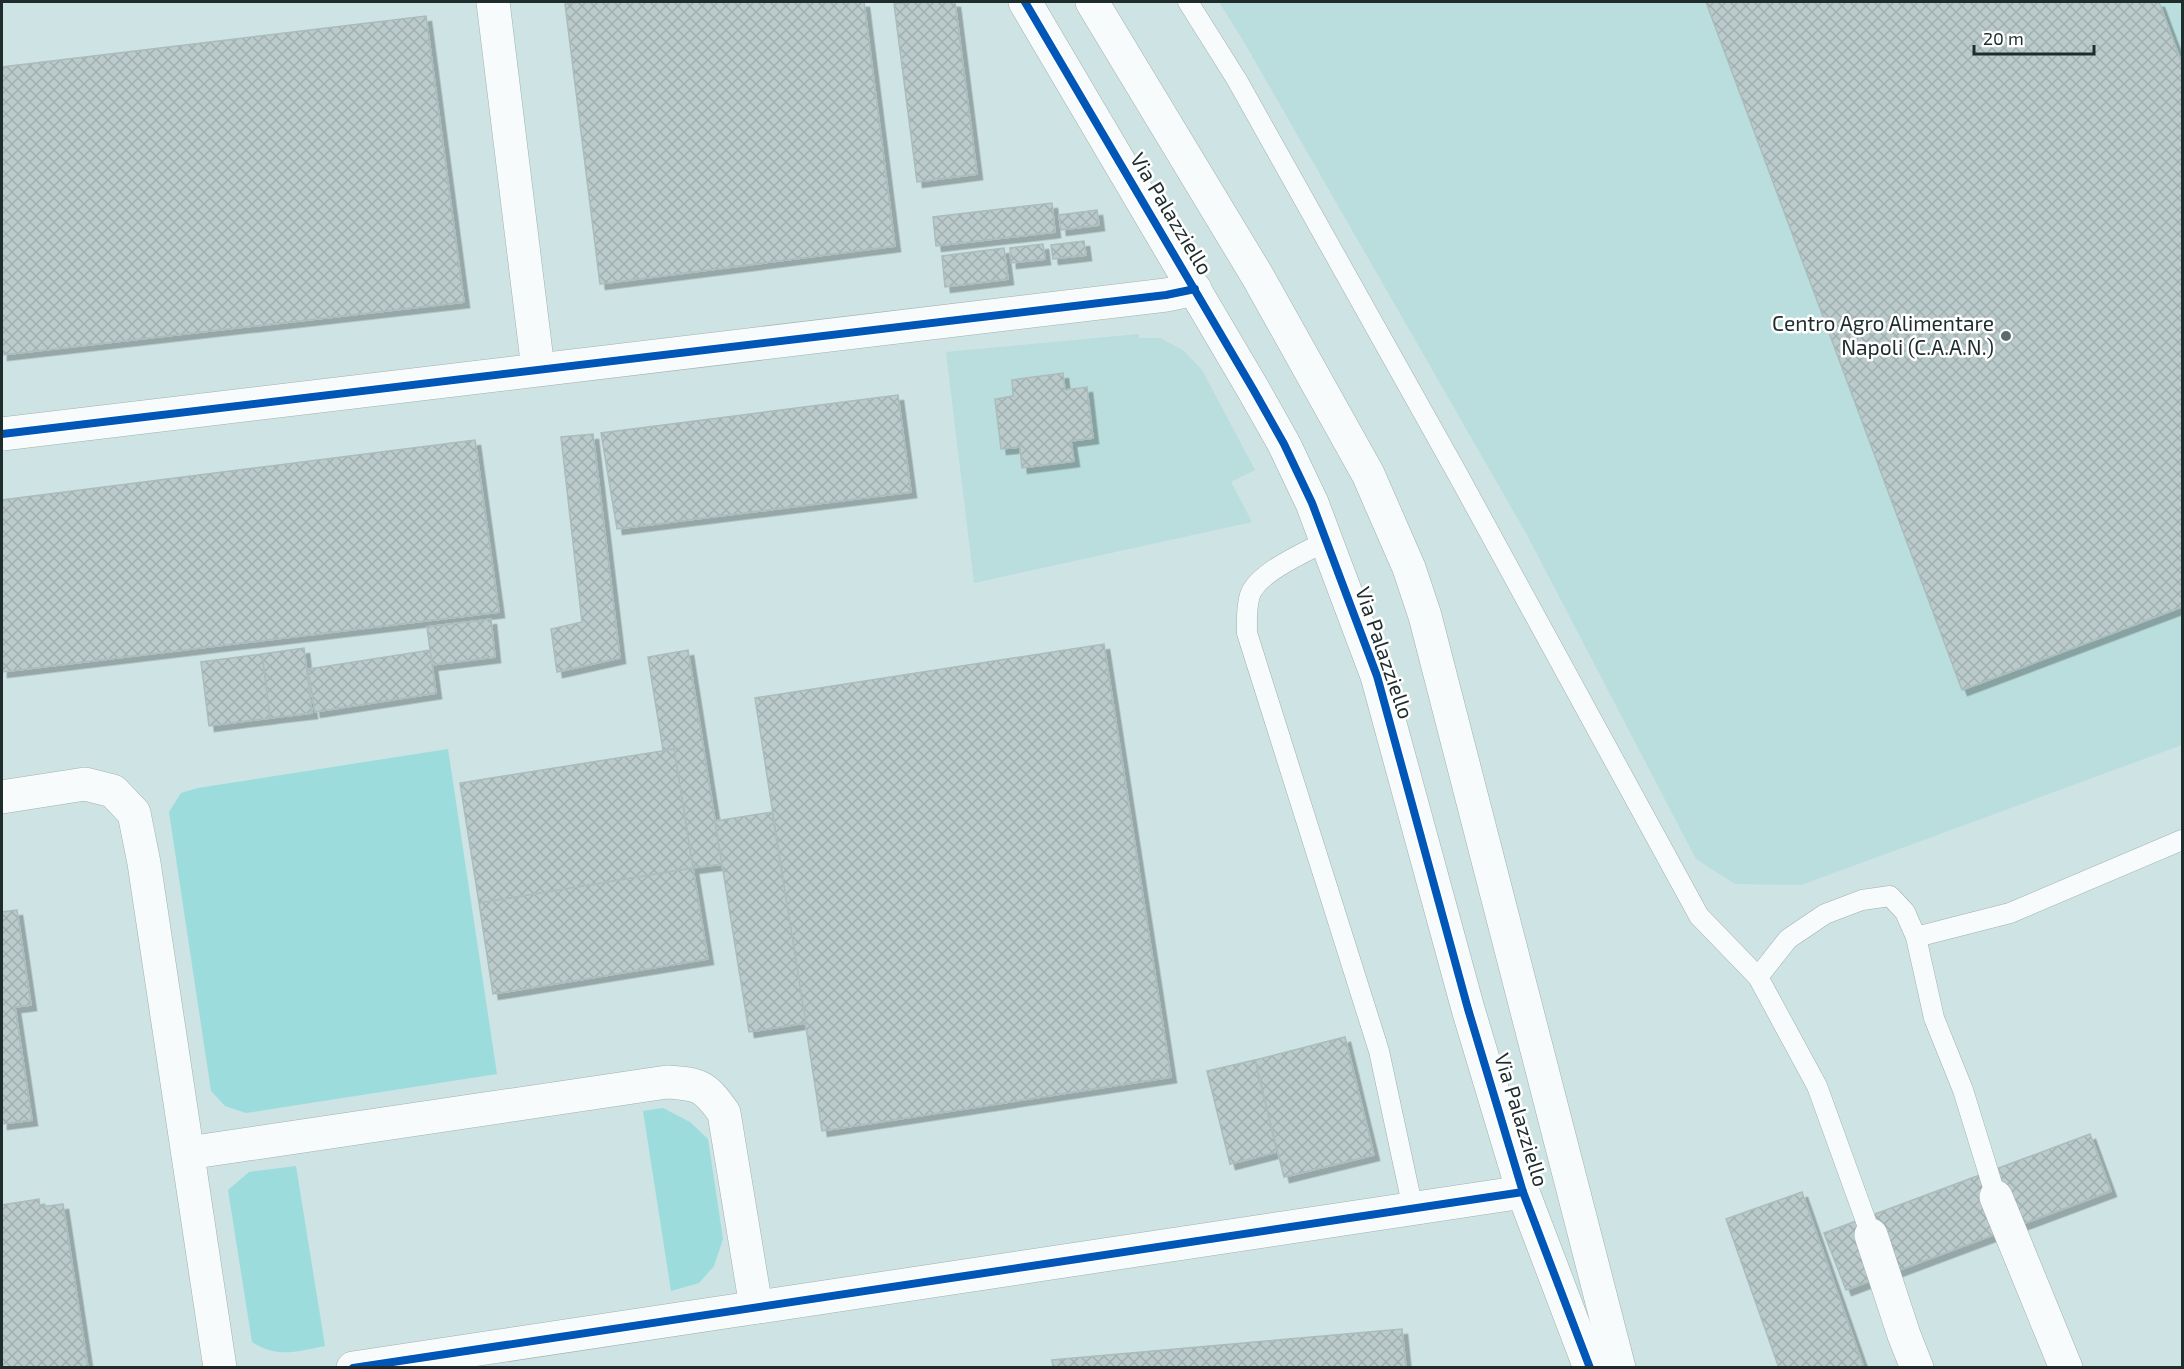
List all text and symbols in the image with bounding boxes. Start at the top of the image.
scale bar [1974,18,2094,56]
text: 20 m [1983,27,2024,49]
street label: Via Palazziello [1126,148,1219,279]
place label: Centro Agro Alimentare Napoli (C.A.A.N.) [1772,310,1994,359]
marker: Centro Agro Alimentare Napoli (C.A.A.N.) [1999,329,2013,343]
street label: Via Palazziello [1351,583,1420,722]
street label: Via Palazziello [1490,1050,1555,1189]

